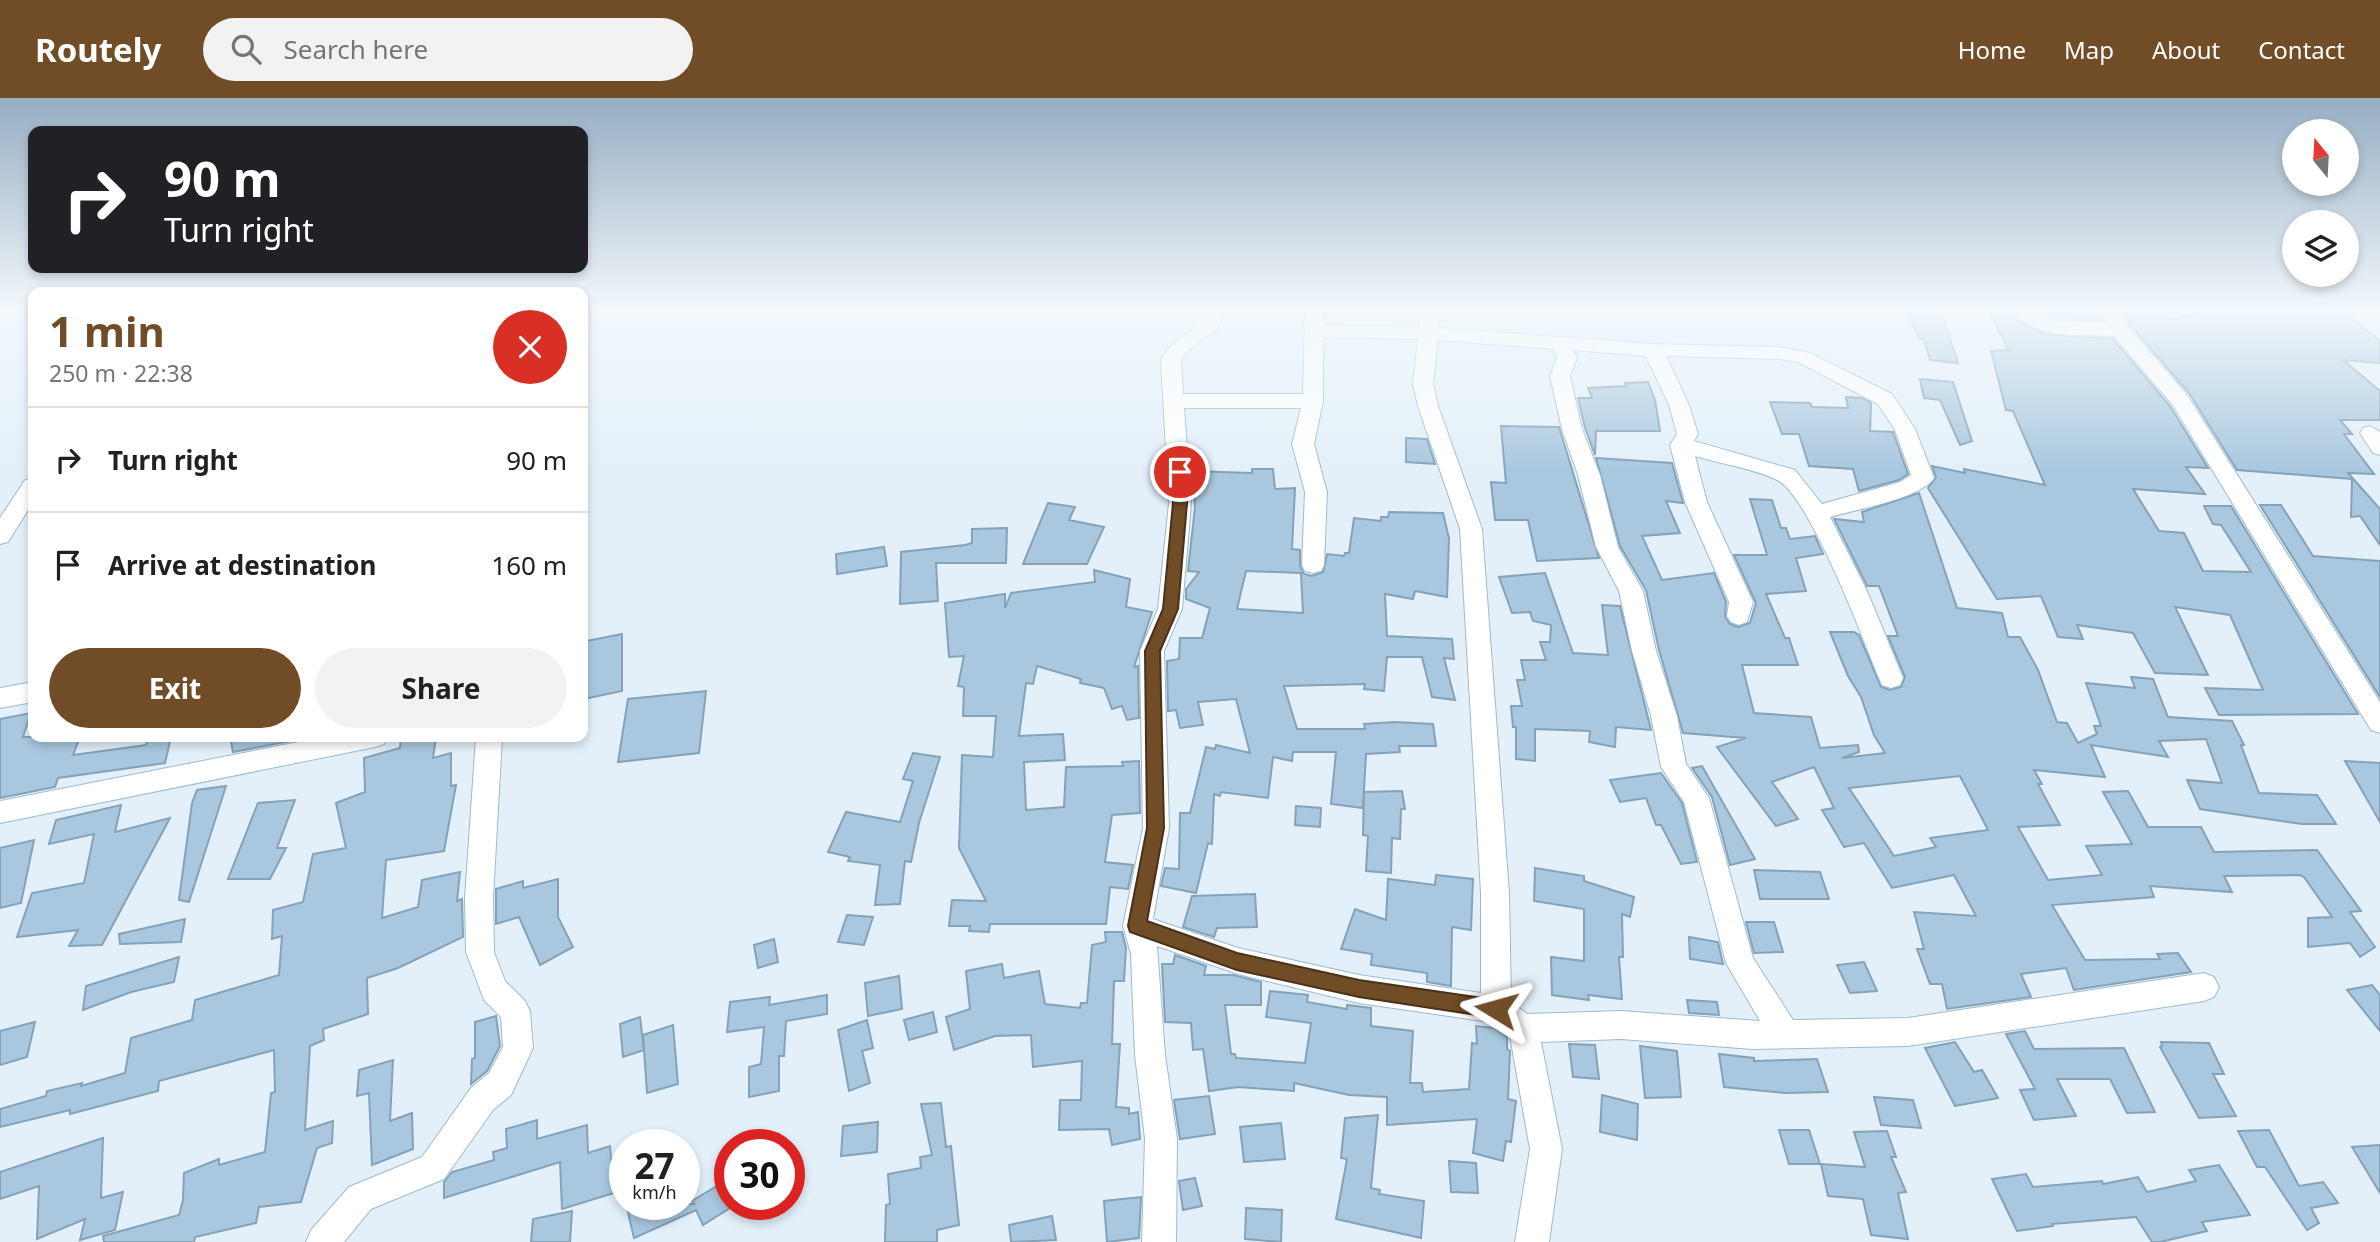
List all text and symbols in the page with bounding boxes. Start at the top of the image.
search box [203,18,693,81]
text: Routely [35,27,161,72]
icon: search [227,30,265,68]
text: Search here [283,31,428,67]
text: Home [1958,33,2026,66]
text: Map [2064,33,2114,66]
text: About [2152,33,2220,66]
text: Contact [2258,33,2345,66]
north arrow [2282,119,2359,196]
map controls [2282,119,2359,287]
text: 90 m [164,145,281,211]
icon: right [49,154,140,245]
text: Turn right [164,208,314,251]
button: layers [2282,210,2359,287]
text: 1 min [49,302,165,359]
button: close [493,310,567,384]
text: 250 m · 22:38 [49,357,193,389]
icon: right [49,441,87,479]
text: Turn right [108,442,238,478]
text: 90 m [506,442,567,478]
pin [1150,442,1210,502]
icon: arrive [1161,453,1199,491]
icon: arrive [49,546,87,584]
text: Arrive at destination [108,547,377,583]
text: 160 m [491,547,567,583]
button: Exit [49,648,301,728]
button: Share [315,648,567,728]
position arrow [1459,972,1533,1046]
speed limit sign: 30 [714,1129,805,1220]
text: 27 [634,1142,675,1189]
text: km/h [632,1180,677,1204]

